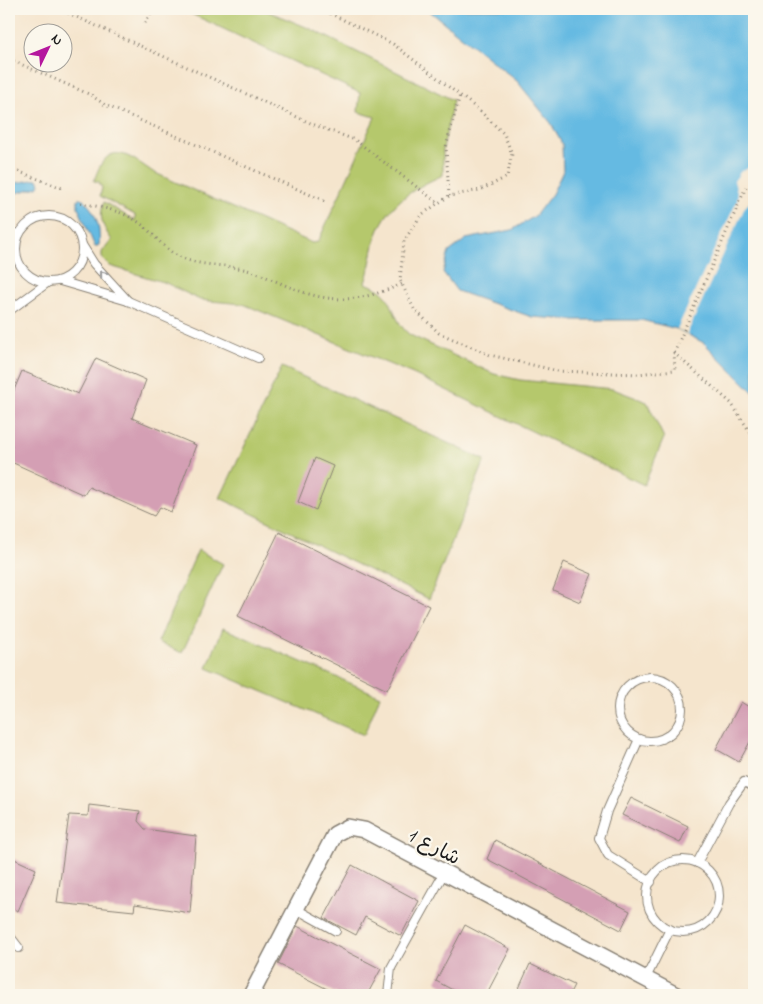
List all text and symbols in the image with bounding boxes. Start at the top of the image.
north arrow [22,22,72,72]
text: N [46,30,67,51]
one-way arrow [100,271,108,280]
street label: شارع 1 [403,823,465,874]

